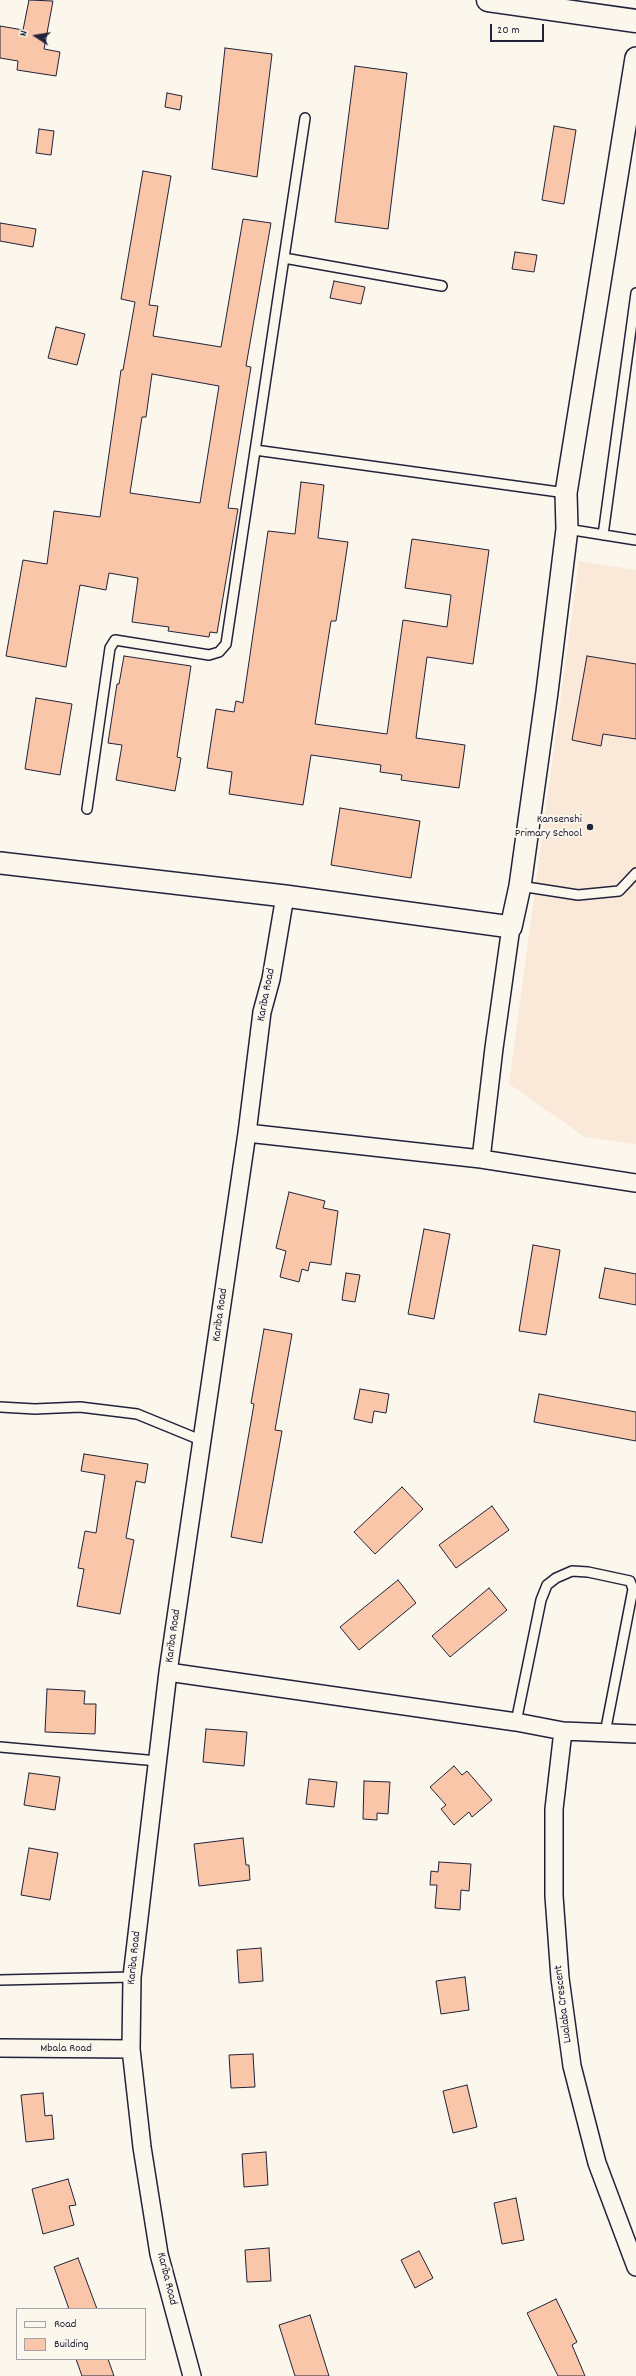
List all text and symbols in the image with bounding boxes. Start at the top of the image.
north arrow [16,16,56,56]
scale bar [492,16,546,42]
text: 20 m [497,22,520,39]
text: N [16,29,33,38]
place label: Kansenshi Primary School [515,813,582,841]
marker: Kansenshi Primary School [585,822,595,832]
street label: Kariba Road [255,967,279,1023]
street label: Kariba Road [210,1287,232,1343]
street label: Kariba Road [163,1608,185,1664]
street label: Kariba Road [125,1930,145,1986]
street label: Lualaba Crescent [552,1964,576,2044]
street label: Mbala Road [40,2042,92,2056]
street label: Kariba Road [153,2251,179,2307]
legend [16,2308,146,2360]
text: Road [54,2316,76,2333]
text: Building [54,2336,89,2353]

